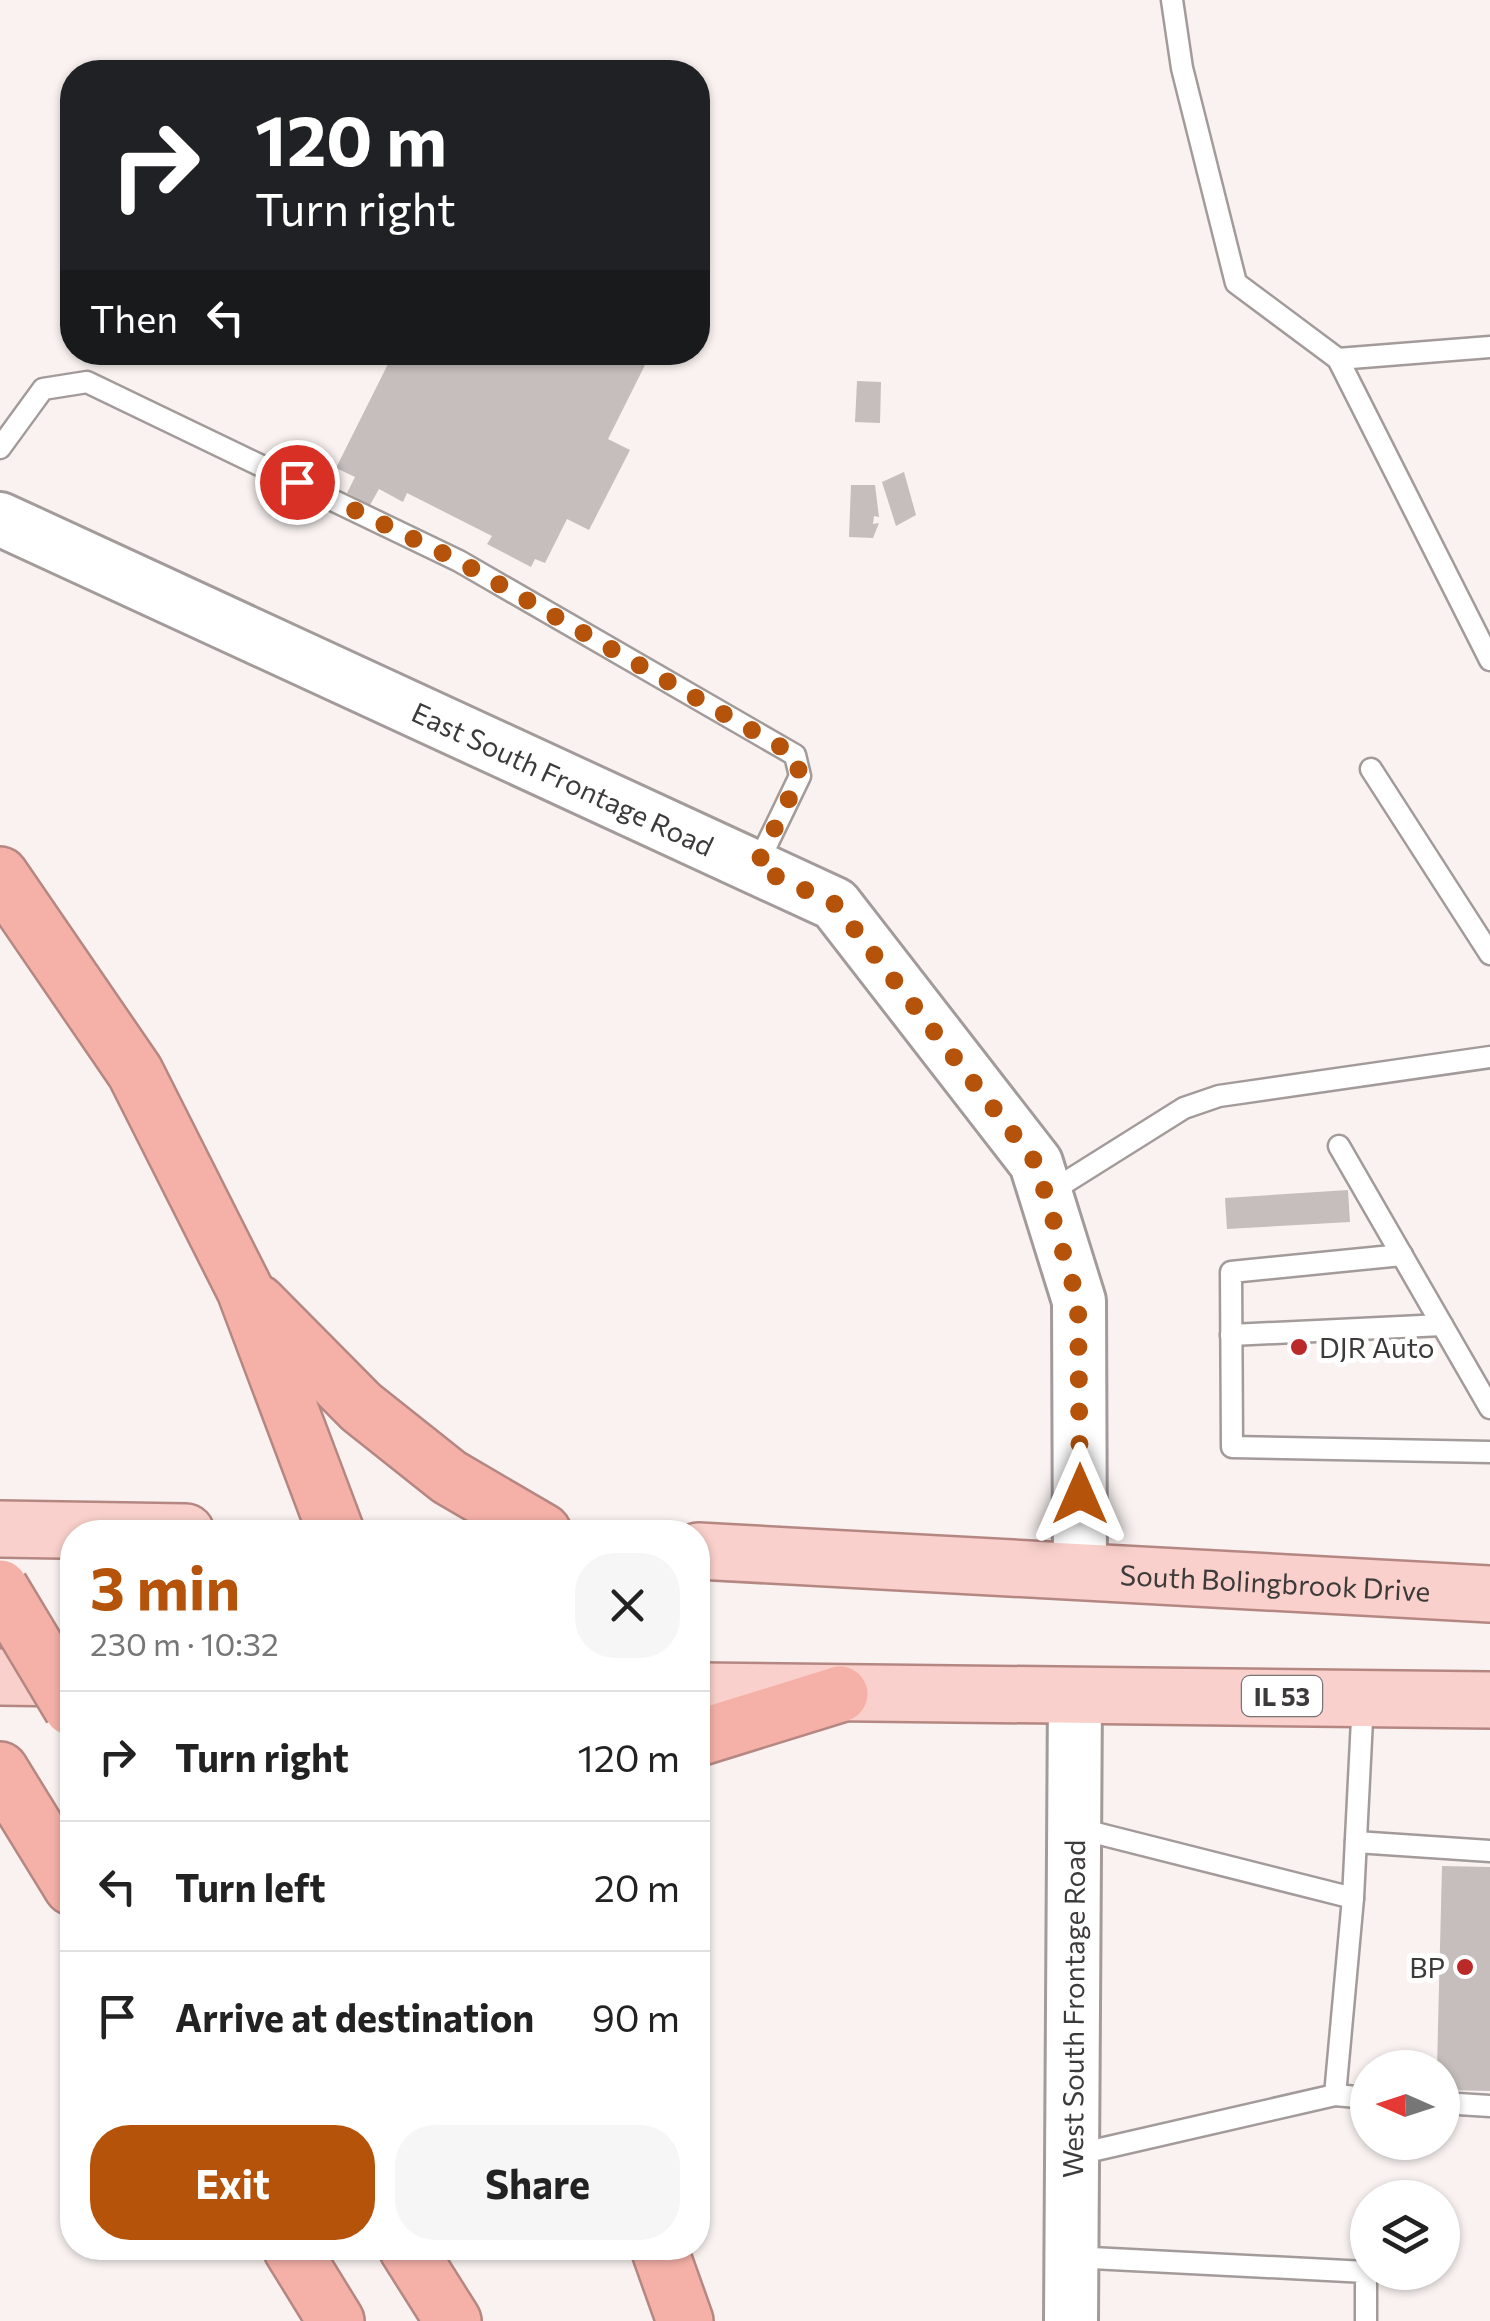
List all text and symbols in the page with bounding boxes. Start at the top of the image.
text: 120 m [255,95,447,180]
icon: right [90,100,220,230]
text: Turn right [255,180,456,235]
icon: left [198,290,253,345]
text: Then [90,294,178,341]
pin [255,440,340,525]
icon: arrive [270,455,325,510]
street label: East South Frontage Road [407,694,719,863]
place label: DJR Auto [1319,1330,1435,1364]
marker: DJR Auto [1288,1336,1310,1358]
position arrow [1028,1442,1132,1546]
text: 3 min [90,1549,240,1622]
button: close [575,1553,680,1658]
street label: South Bolingbrook Drive [1119,1557,1431,1608]
text: 230 m · 10:32 [90,1623,279,1663]
road number: IL 53 [1242,1676,1322,1716]
icon: right [90,1729,145,1784]
text: Turn right [175,1733,349,1780]
text: 120 m [578,1733,680,1780]
street label: West South Frontage Road [1055,1840,1091,2178]
icon: left [90,1859,145,1914]
text: Turn left [175,1863,326,1910]
text: 20 m [594,1863,680,1910]
place label: BP [1409,1950,1445,1984]
marker: BP [1454,1956,1476,1978]
icon: arrive [90,1989,145,2044]
text: Arrive at destination [175,1993,534,2040]
text: 90 m [592,1993,680,2040]
north arrow [1350,2050,1460,2160]
map controls [1350,2050,1460,2290]
button: Exit [90,2125,375,2240]
button: Share [395,2125,680,2240]
button: layers [1350,2180,1460,2290]

